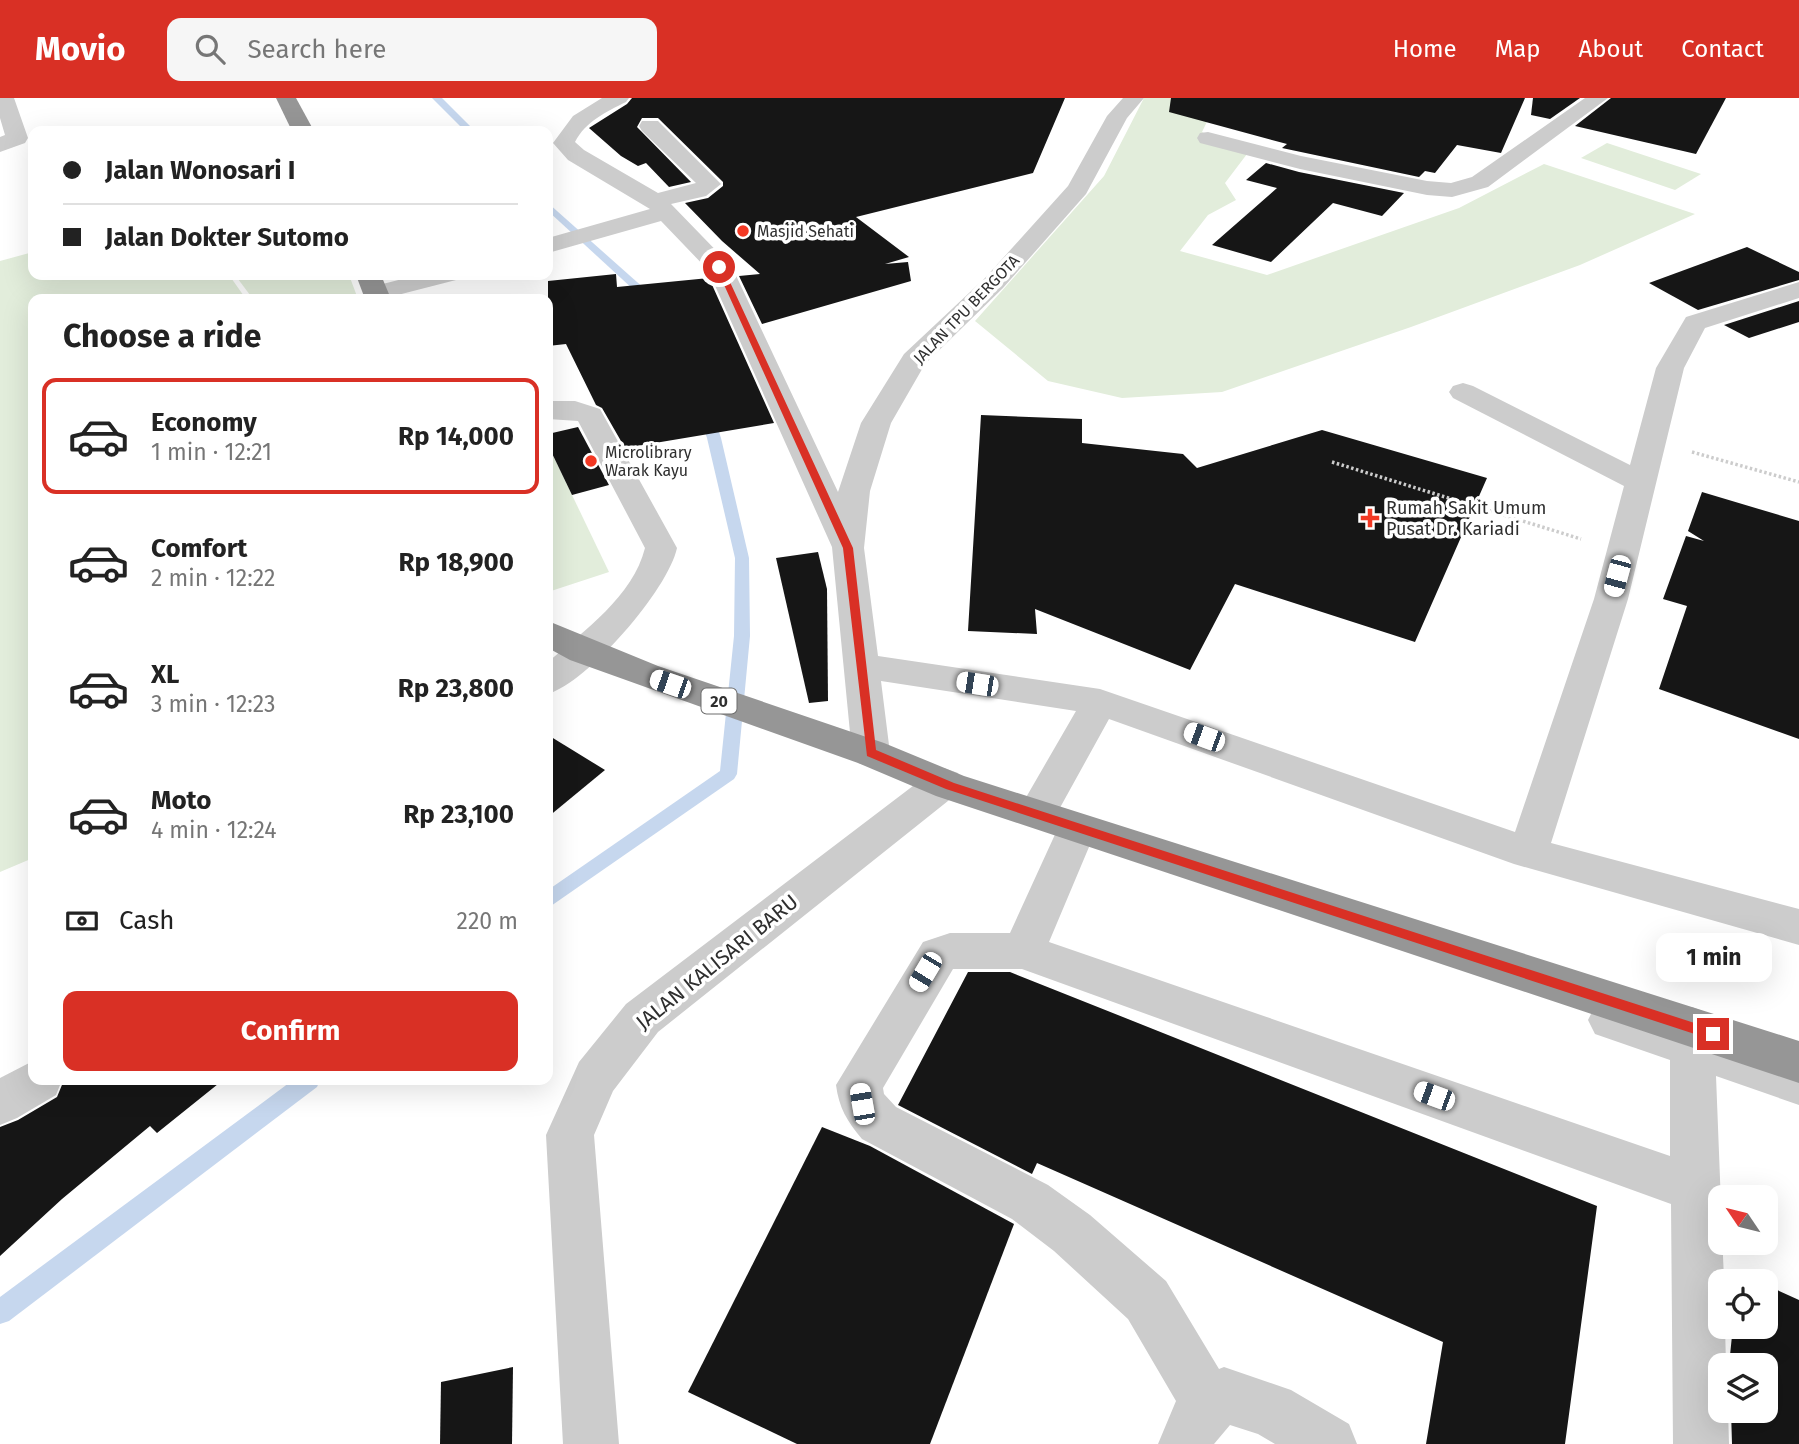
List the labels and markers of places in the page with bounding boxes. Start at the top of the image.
place label: Masjid Sehati [757,222,854,241]
marker: Masjid Sehati [735,223,751,239]
place label: Microlibrary Warak Kayu [605,443,692,480]
marker: Microlibrary Warak Kayu [583,453,599,469]
place label: Rumah Sakit Umum Pusat Dr. Kariadi [1386,497,1546,540]
marker: Rumah Sakit Umum Pusat Dr. Kariadi [1360,508,1380,528]

